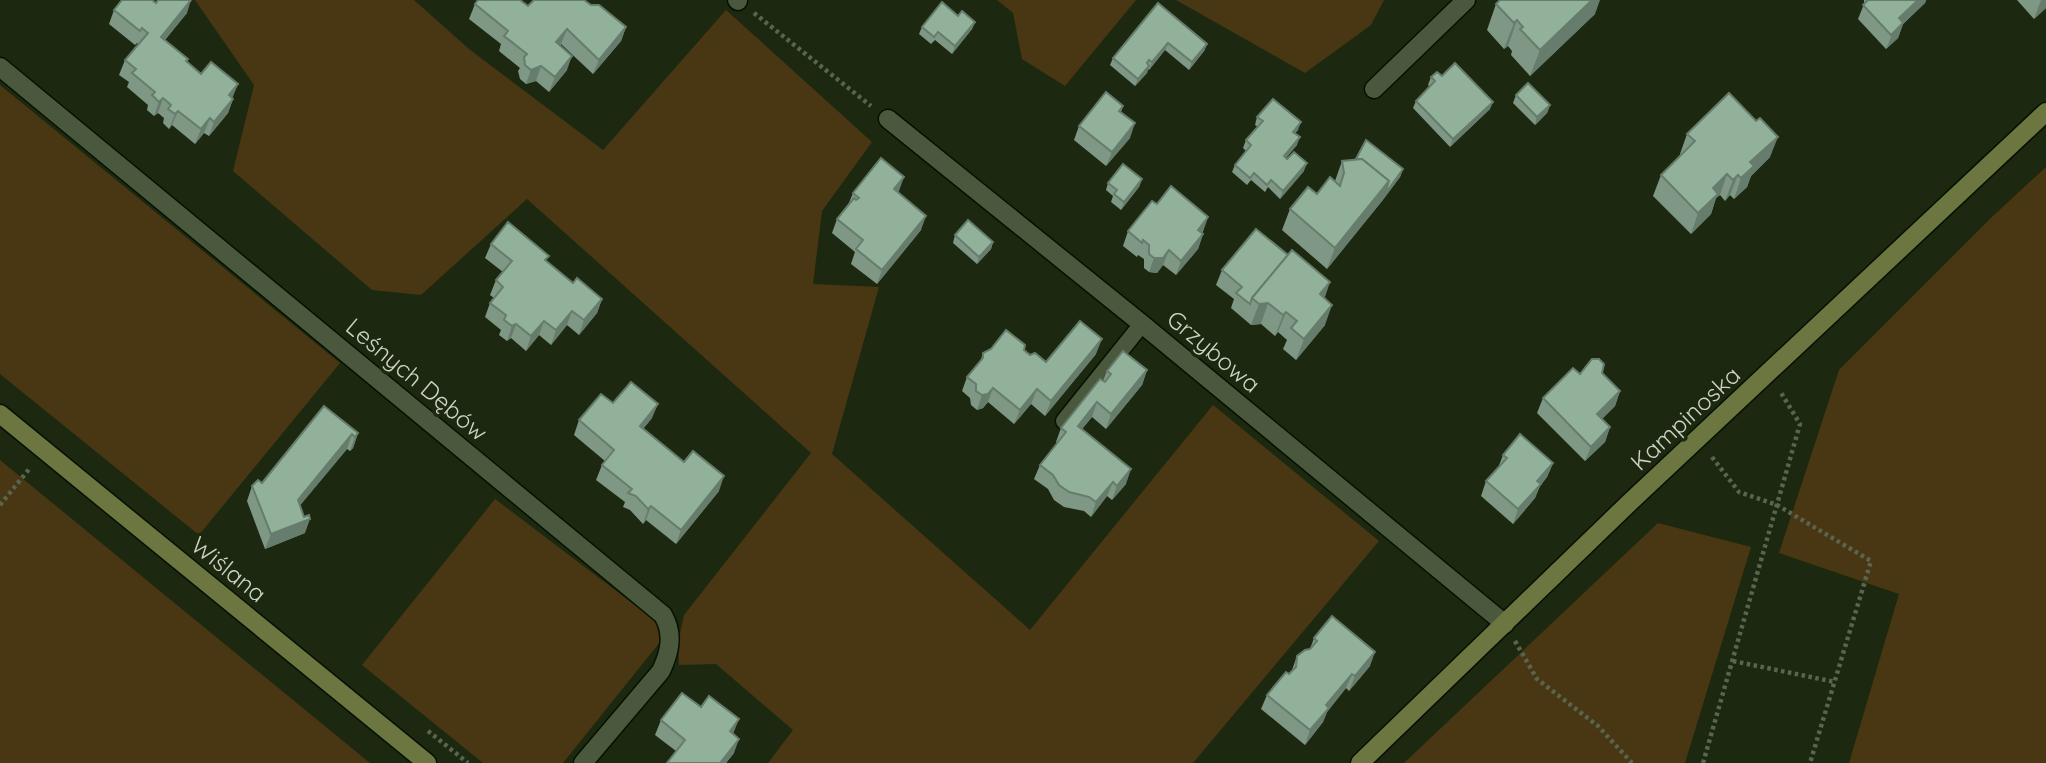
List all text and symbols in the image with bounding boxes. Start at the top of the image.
street label: Grzybowa [1161,303,1267,399]
street label: Leśnych Dębów [340,311,494,447]
street label: Kampinoska [1624,360,1746,476]
street label: Wiślana [185,530,273,608]

